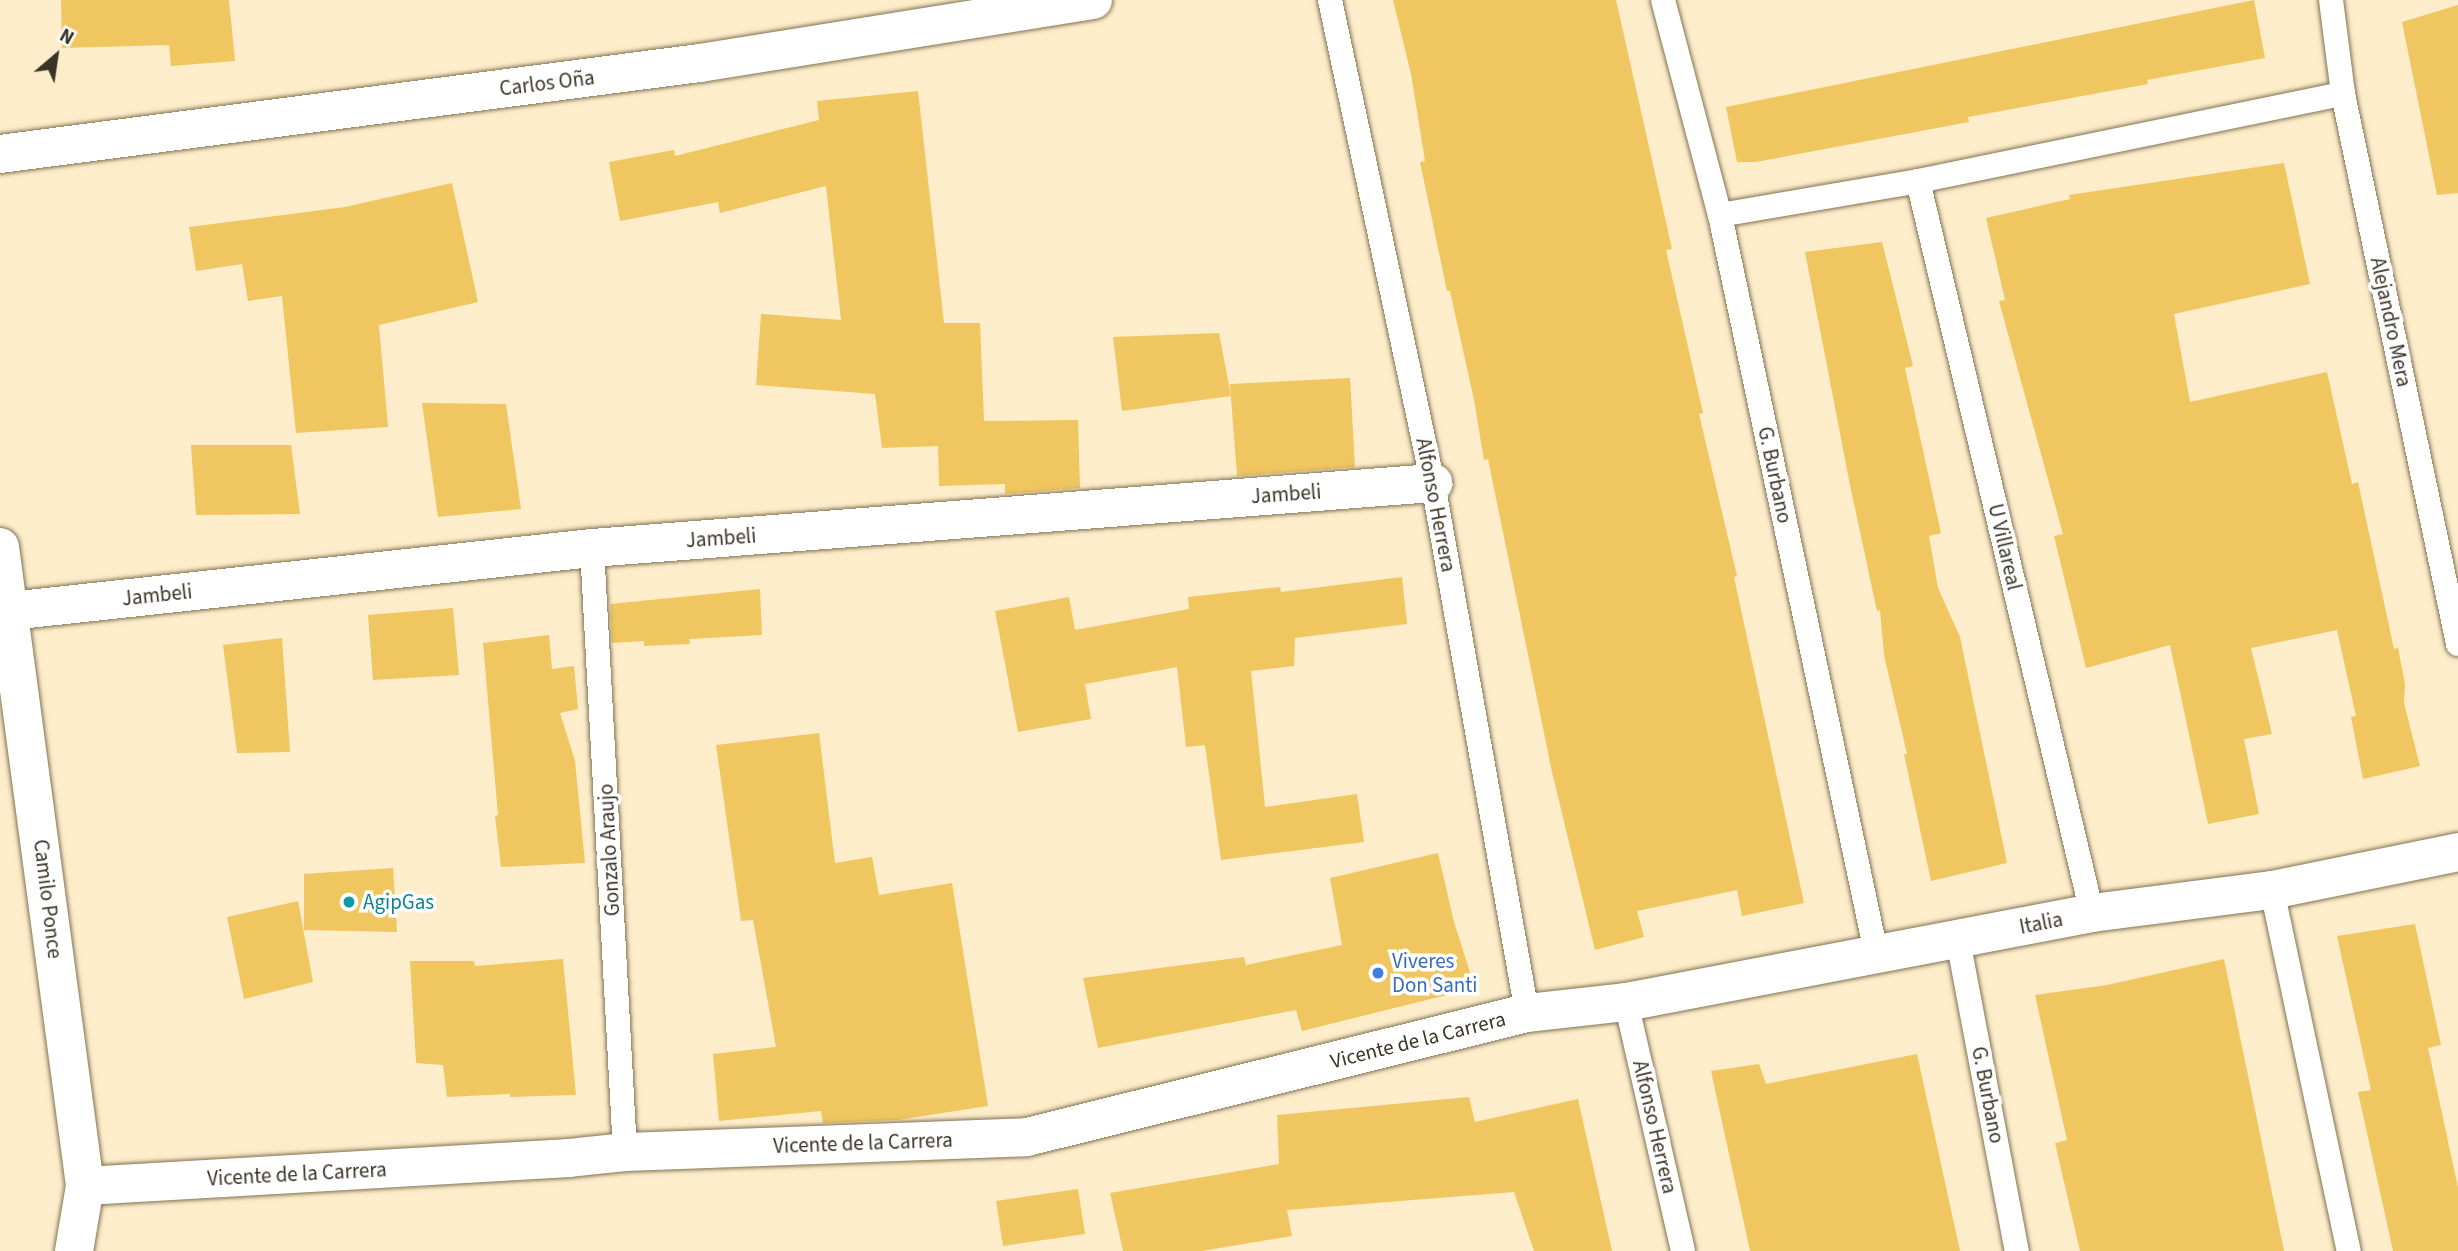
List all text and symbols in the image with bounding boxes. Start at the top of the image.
north arrow [21,21,91,91]
text: N [54,22,78,52]
street label: Carlos Oña [498,65,596,101]
street label: Alejandro Mera [2365,255,2417,389]
street label: G. Burbano [1752,424,1798,526]
street label: Alfonso Herrera [1411,436,1461,574]
street label: Jambeli [1250,479,1322,509]
street label: U Villareal [1983,501,2027,593]
street label: Jambeli [685,523,757,553]
street label: Jambeli [121,579,193,611]
street label: Gonzalo Araujo [593,783,625,917]
street label: Camilo Ponce [28,838,68,960]
place label: AgipGas [363,889,434,915]
marker: AgipGas [341,894,357,910]
street label: Italia [2017,906,2065,940]
place label: Viveres Don Santi [1392,948,1478,998]
marker: Viveres Don Santi [1370,965,1386,981]
street label: Vicente de la Carrera [1328,1006,1508,1074]
street label: G. Burbano [1966,1044,2010,1146]
street label: Alfonso Herrera [1627,1058,1683,1196]
street label: Vicente de la Carrera [773,1127,953,1159]
street label: Vicente de la Carrera [207,1157,387,1191]

